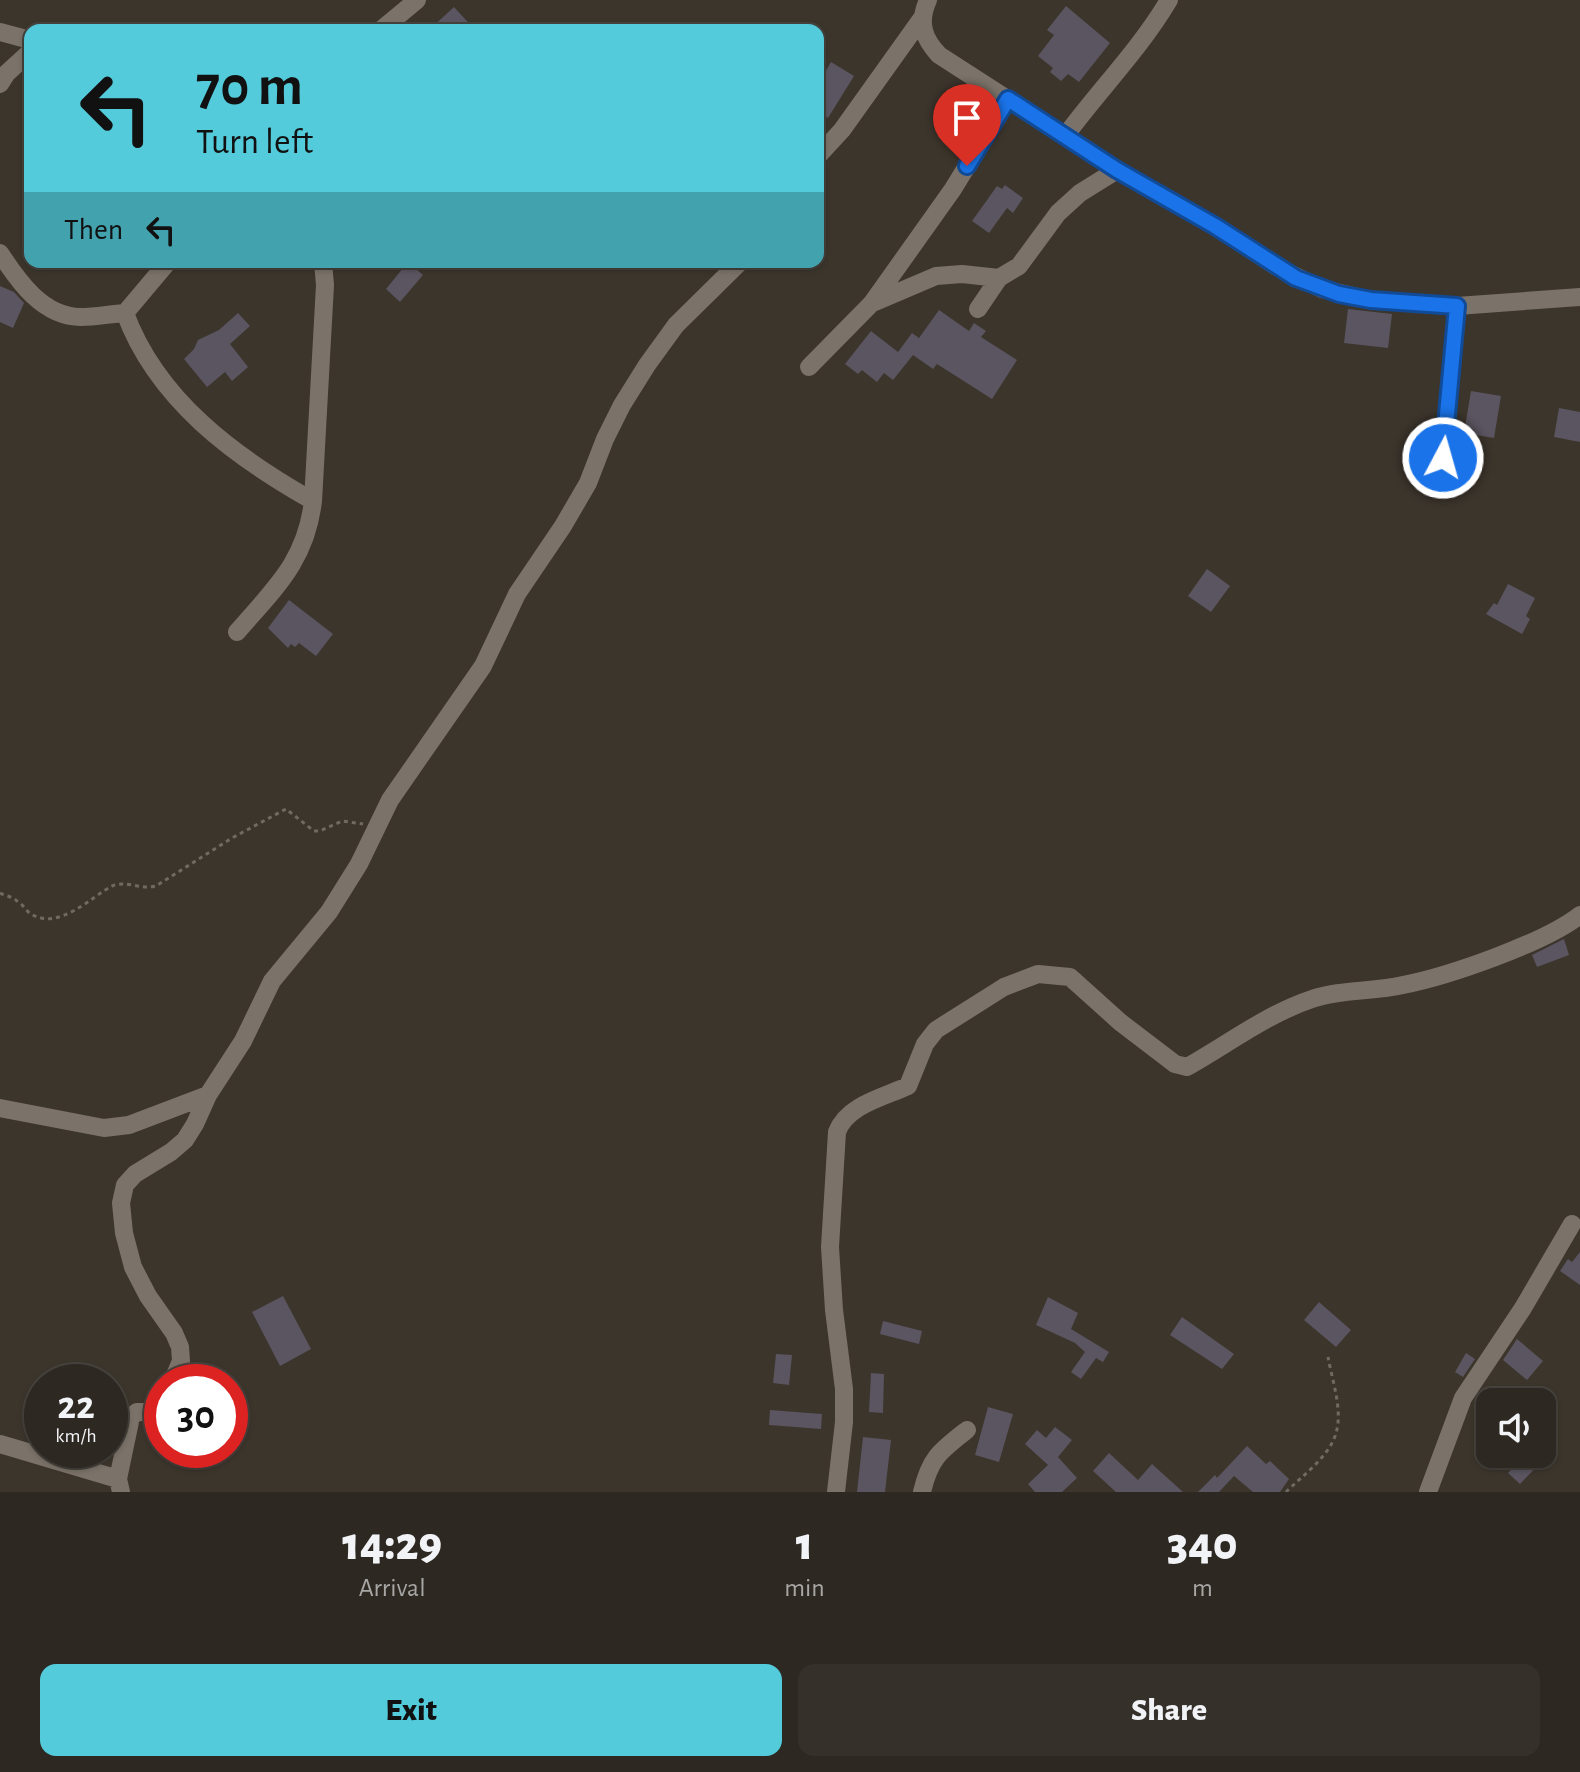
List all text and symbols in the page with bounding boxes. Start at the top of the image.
icon: left [64,56,168,160]
text: 70 m [196,59,303,115]
pin [933,84,1001,166]
icon: arrive [945,96,989,140]
text: Turn left [196,124,313,160]
icon: left [139,208,183,252]
text: Then [64,215,123,245]
position arrow [1401,416,1485,500]
speed limit sign: 30 [144,1364,248,1468]
text: 22 [57,1386,95,1426]
map controls [1476,1388,1556,1468]
button: sound [1476,1388,1556,1468]
text: km/h [55,1426,97,1446]
text: 14:29 [342,1521,442,1569]
text: 1 [796,1521,813,1569]
text: 340 [1167,1521,1238,1569]
text: Arrival [359,1575,426,1601]
text: min [784,1575,825,1601]
text: m [1192,1575,1213,1601]
button: Exit [40,1664,782,1756]
button: Share [798,1664,1540,1756]

